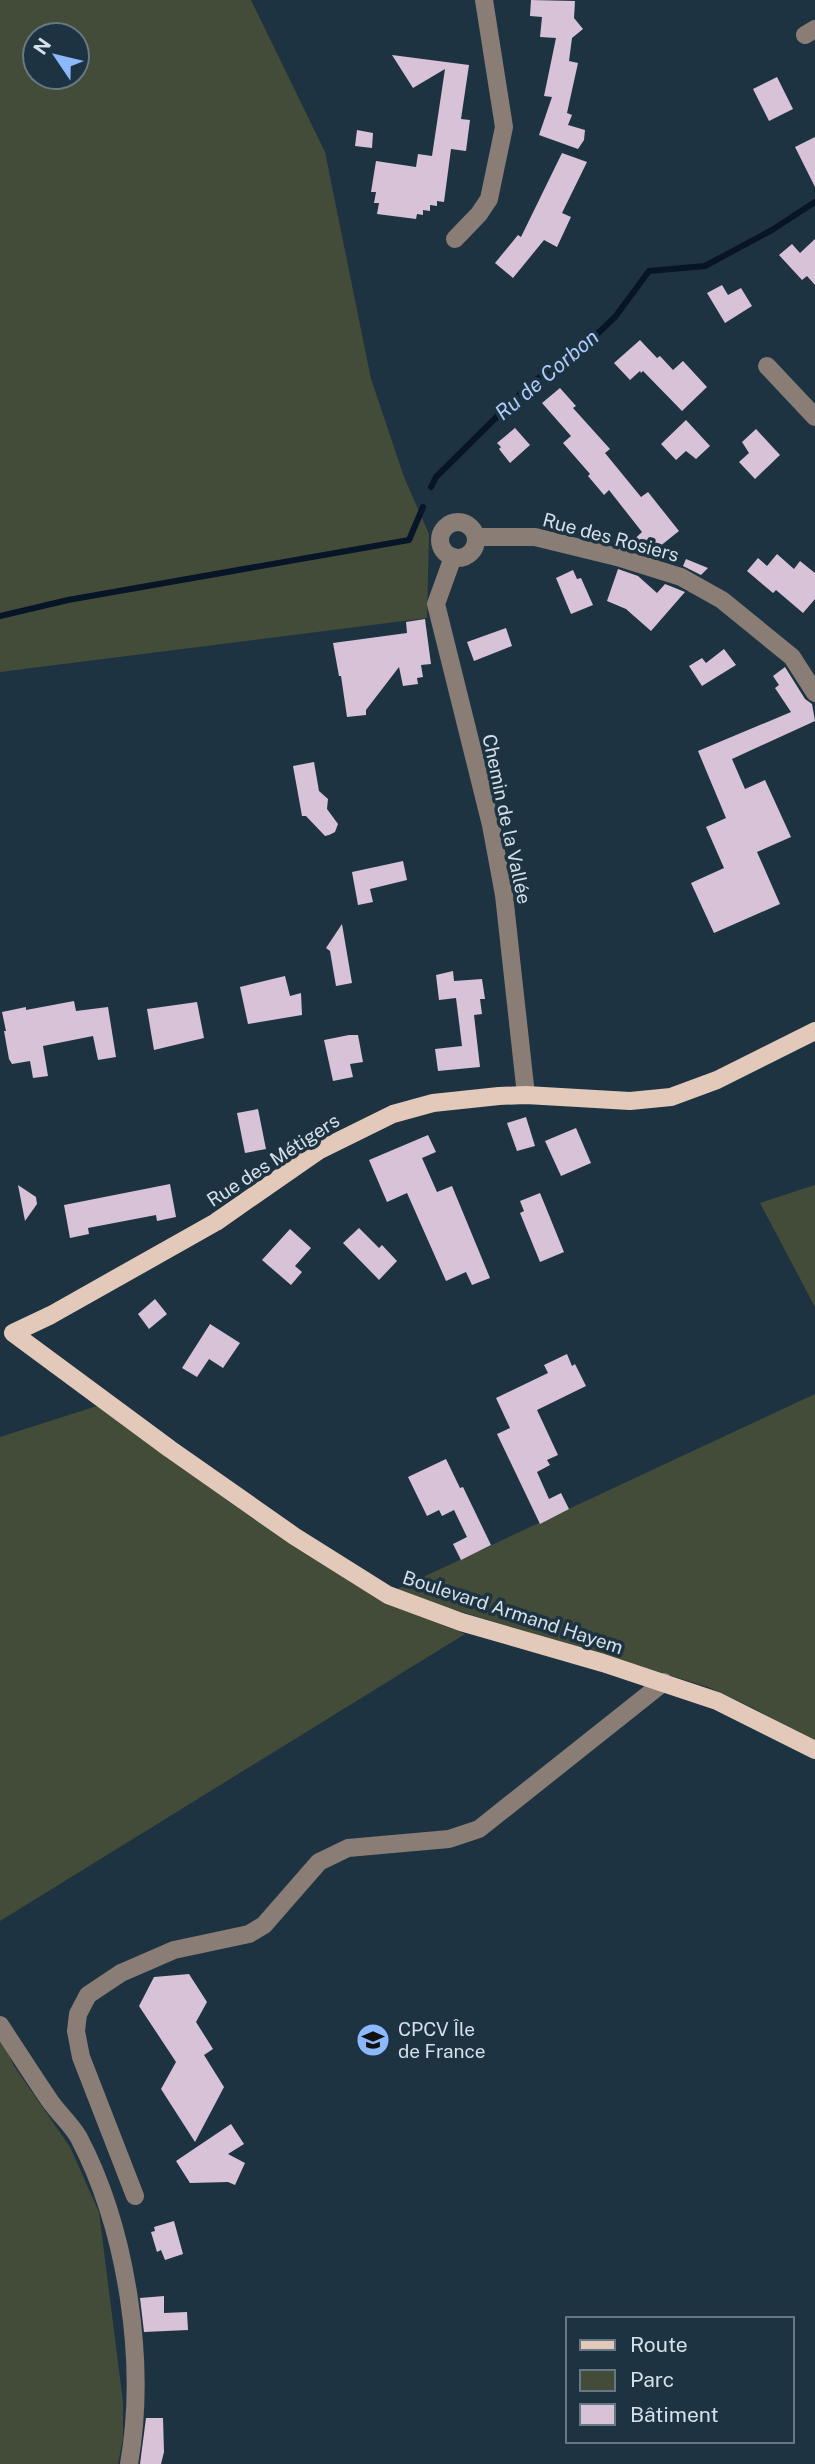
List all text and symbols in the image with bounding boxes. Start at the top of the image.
north arrow [21,21,91,91]
text: N [29,34,55,59]
water label: Ru de Corbon [490,324,603,425]
street label: Rue des Rosiers [540,508,682,566]
street label: Chemin de la Vallée [478,732,536,906]
street label: Rue des Métigers [203,1109,343,1211]
street label: Boulevard Armand Hayem [400,1566,626,1658]
place label: CPCV Île de France [398,2018,485,2062]
school or university icon: CPCV Île de France [354,2021,392,2059]
legend [566,2317,794,2443]
text: Route [630,2332,688,2357]
text: Parc [630,2367,674,2392]
text: Bâtiment [630,2402,719,2427]

